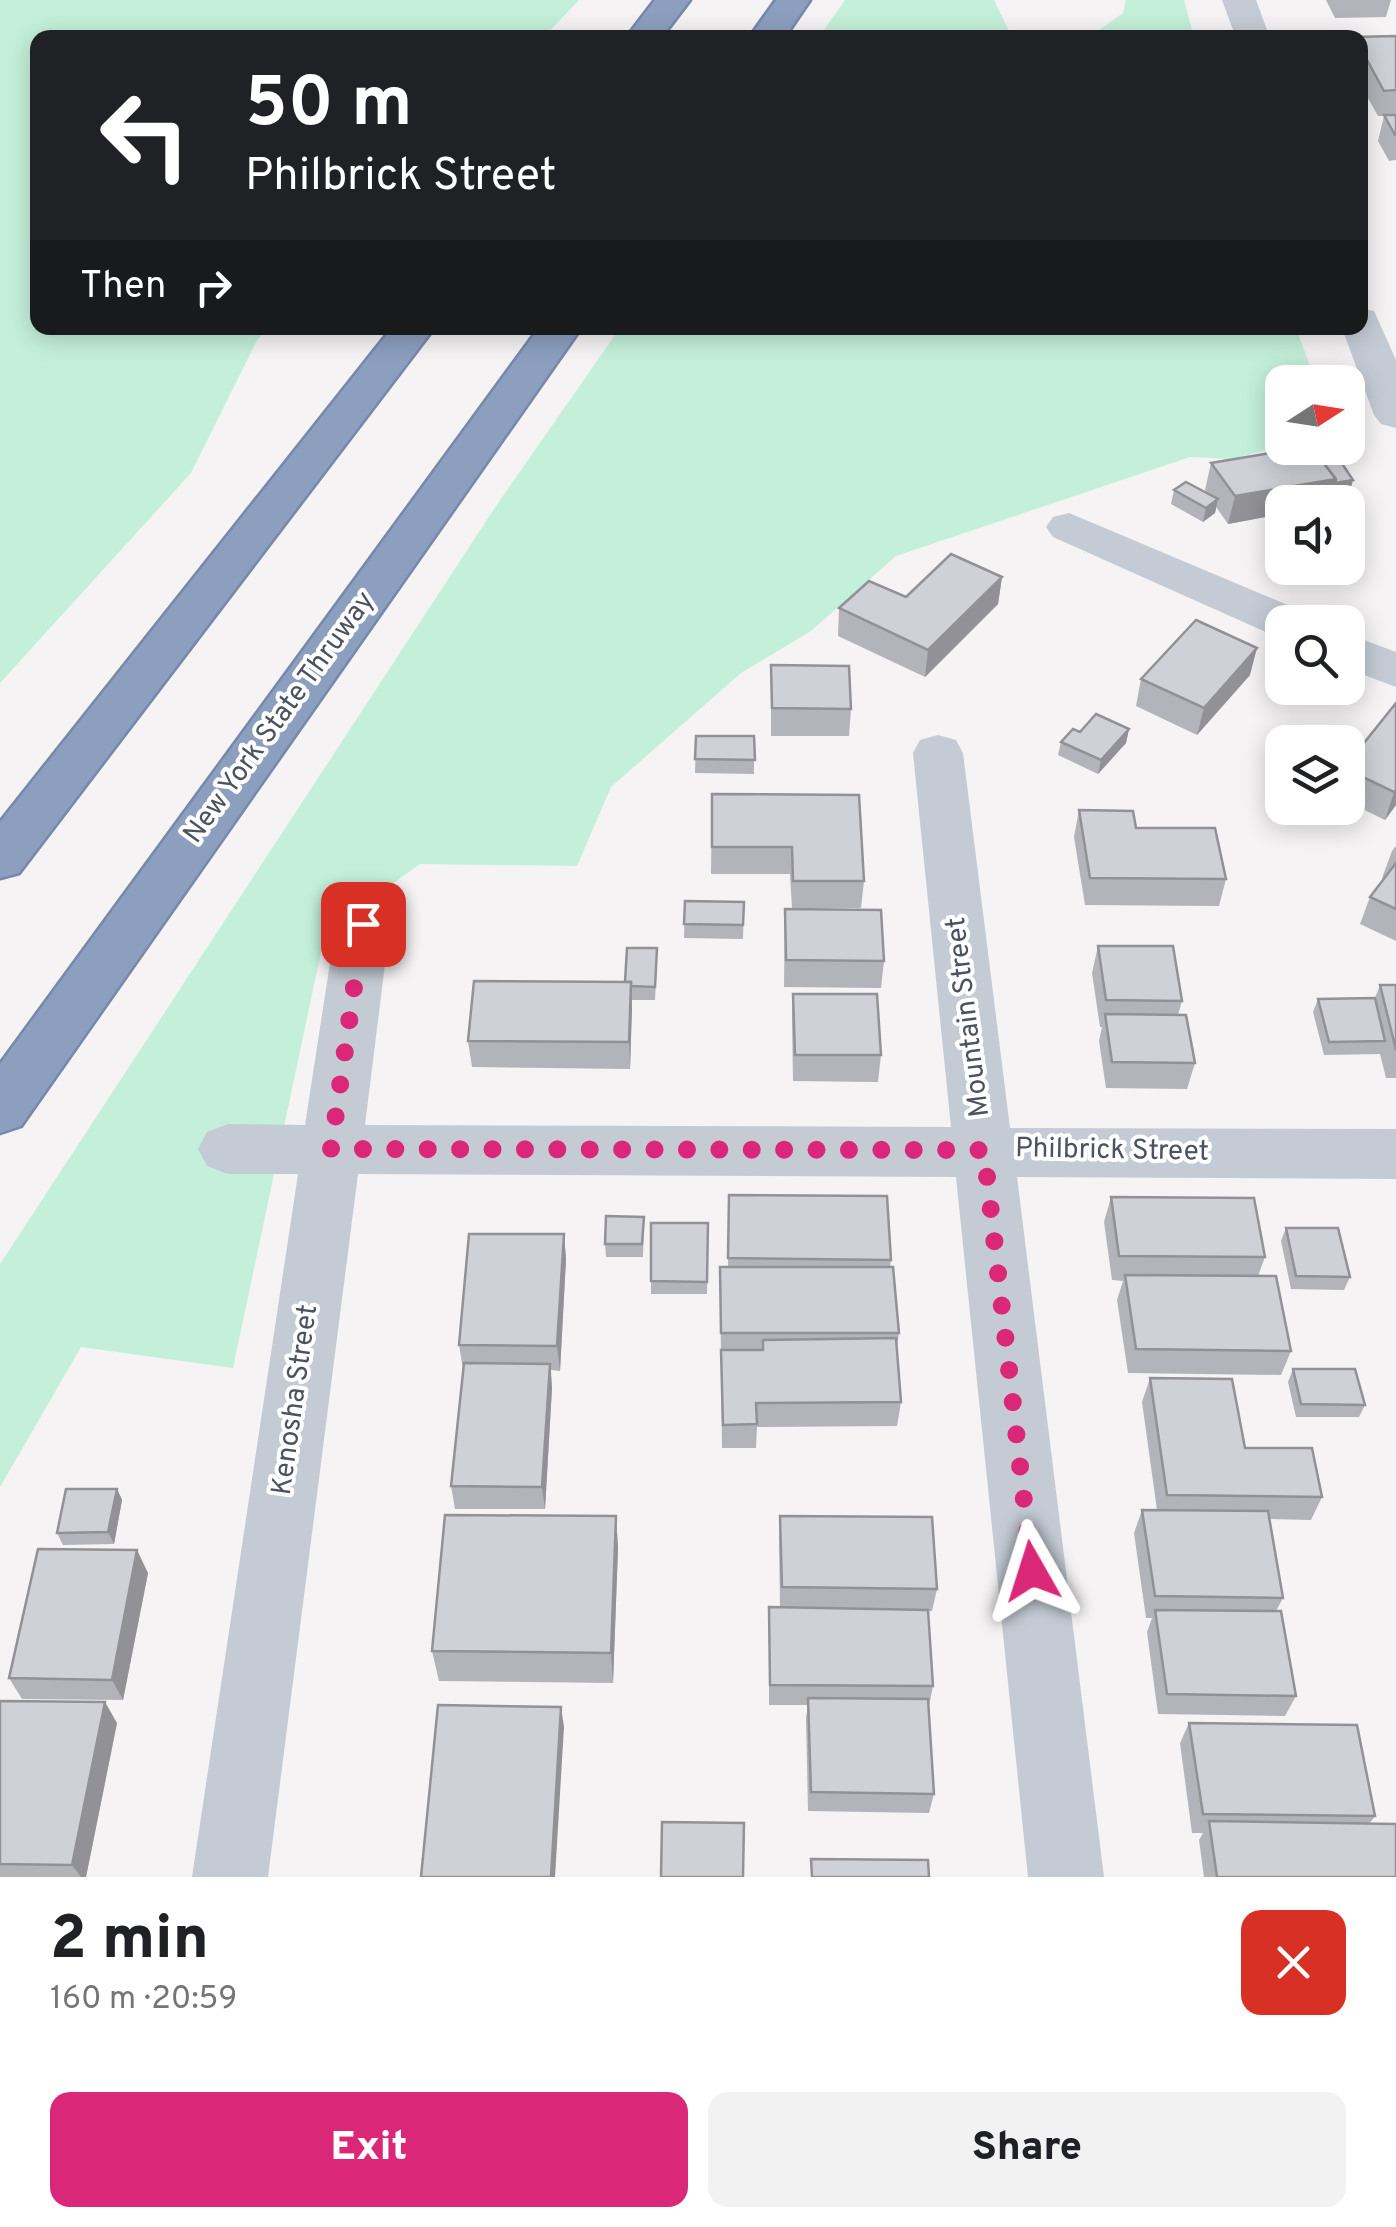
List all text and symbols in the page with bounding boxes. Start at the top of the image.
text: 50 m [245,62,412,151]
icon: left [80,70,210,200]
text: Philbrick Street [245,149,557,206]
icon: right [186,260,241,315]
text: Then [80,263,166,312]
north arrow [1265,365,1365,465]
map controls [1265,365,1365,825]
button: sound [1265,485,1365,585]
street label: New York State Thruway [176,585,384,851]
button: search [1265,605,1365,705]
button: layers [1265,725,1365,825]
pin [321,882,406,967]
icon: arrive [336,897,391,952]
street label: Mountain Street [939,915,999,1119]
street label: Philbrick Street [1015,1131,1209,1171]
street label: Kenosha Street [265,1302,327,1498]
position arrow [980,1519,1084,1623]
text: 2 min [50,1904,209,1980]
button: close [1241,1910,1346,2015]
text: 160 m · 20:59 [50,1980,237,2020]
button: Exit [50,2092,688,2207]
button: Share [708,2092,1346,2207]

